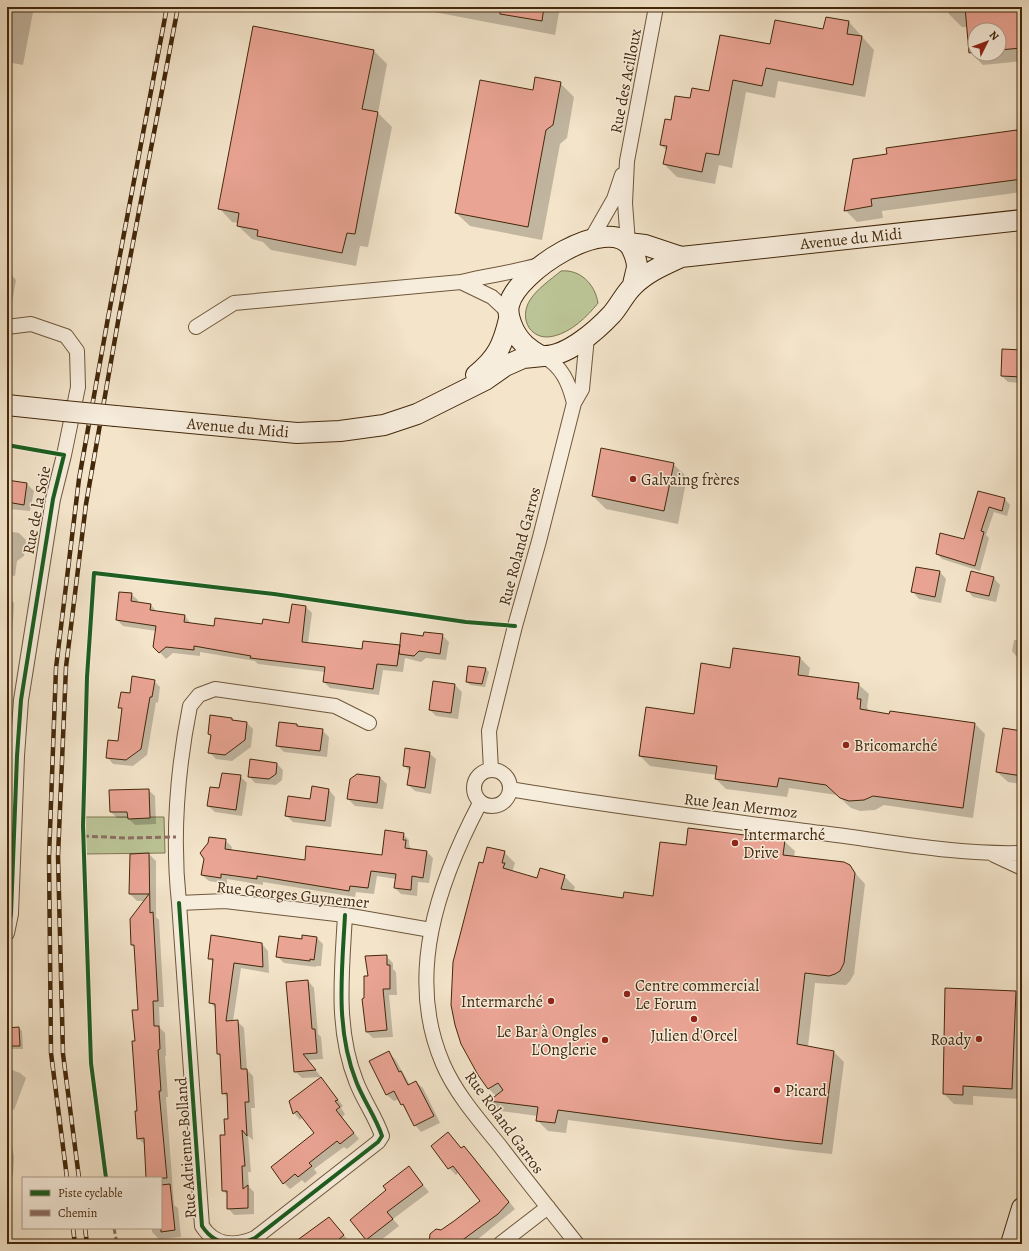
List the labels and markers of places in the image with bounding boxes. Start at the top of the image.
place label: Galvaing frères [641,469,740,491]
marker: Galvaing frères [628,474,638,484]
place label: Bricomarché [854,735,938,757]
marker: Bricomarché [841,740,851,750]
place label: Intermarché Drive [743,824,825,864]
marker: Intermarché Drive [730,838,740,848]
place label: Centre commercial Le Forum [635,975,759,1015]
marker: Centre commercial Le Forum [622,989,632,999]
place label: Intermarché [461,991,543,1013]
marker: Intermarché [546,996,556,1006]
marker: Julien d'Orcel [689,1014,699,1024]
place label: Le Bar à Ongles L'Onglerie [496,1021,597,1061]
place label: Julien d'Orcel [651,1025,738,1047]
place label: Roady [931,1029,972,1051]
marker: Roady [974,1034,984,1044]
marker: Le Bar à Ongles L'Onglerie [600,1035,610,1045]
place label: Picard [785,1080,827,1102]
marker: Picard [772,1085,782,1095]

